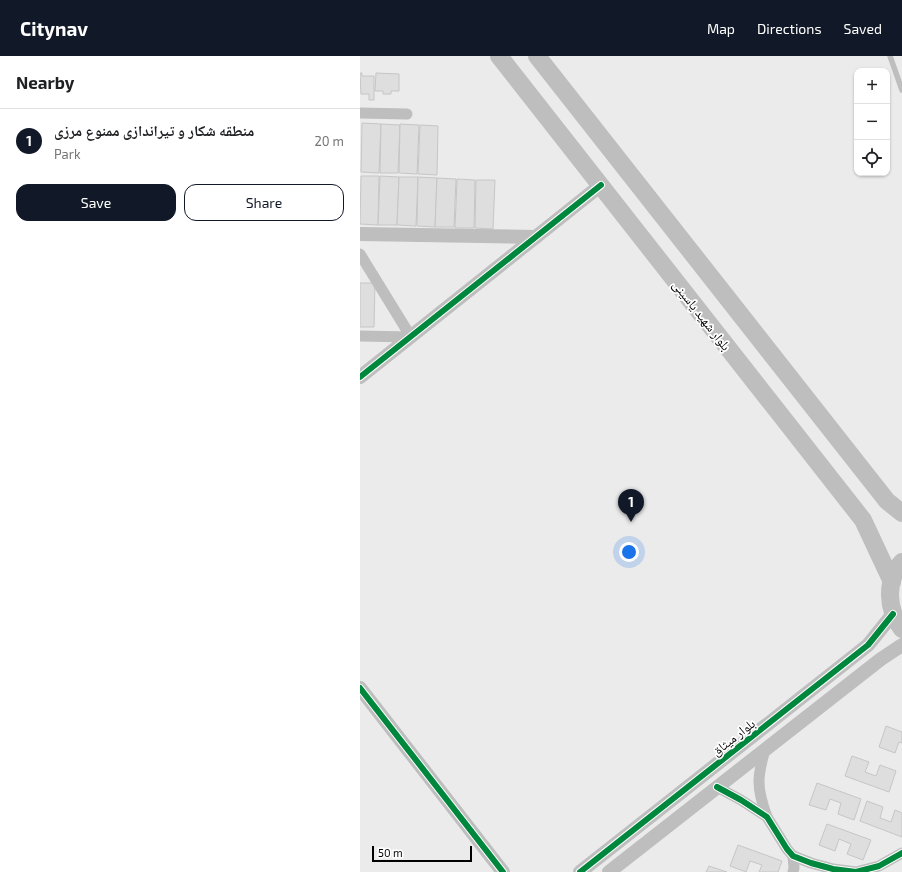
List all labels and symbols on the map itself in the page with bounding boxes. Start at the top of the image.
street label: بلوار شهید یاسینی [669,277,734,354]
pin: 1 [618,489,644,522]
your location [619,542,639,562]
street label: بلوار میثاق [708,715,759,760]
scale bar [372,844,472,863]

